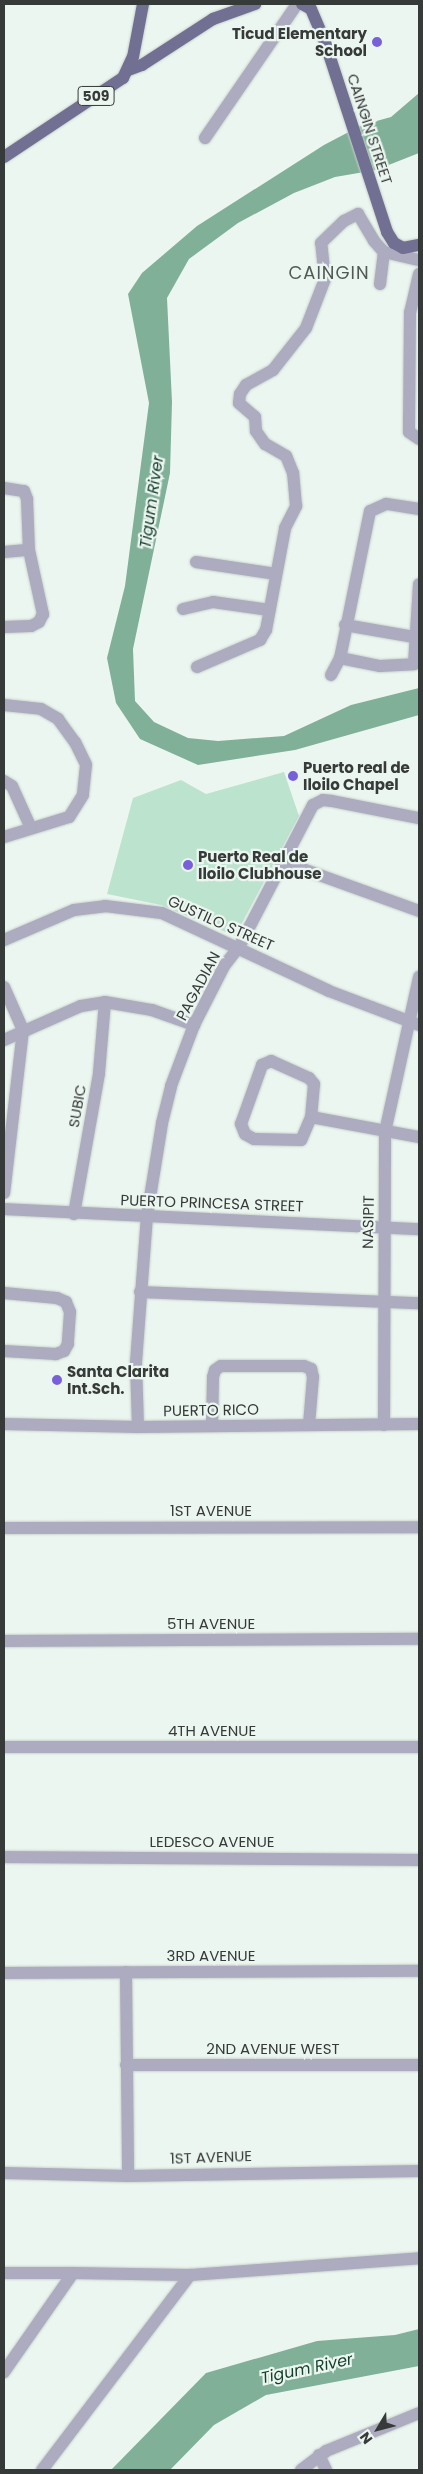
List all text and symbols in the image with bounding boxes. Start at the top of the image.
place label: Ticud Elementary School [232,24,367,59]
marker: Ticud Elementary School [371,36,383,48]
street label: CAINGIN STREET [344,71,396,187]
road number: 509 [77,84,115,108]
district label: CAINGIN [288,262,370,284]
water label: Tigum River [136,454,168,550]
place label: Puerto real de Iloilo Chapel [303,758,410,793]
marker: Puerto real de Iloilo Chapel [287,770,299,782]
place label: Puerto Real de Iloilo Clubhouse [198,847,322,882]
marker: Puerto Real de Iloilo Clubhouse [182,859,194,871]
street label: GUSTILO STREET [165,892,277,954]
street label: PAGADIAN [172,948,224,1024]
street label: SUBIC [64,1083,90,1129]
street label: PUERTO PRINCESA STREET [120,1191,304,1215]
street label: NASIPIT [359,1195,377,1249]
place label: Santa Clarita Int.Sch. [67,1362,169,1397]
marker: Santa Clarita Int.Sch. [51,1374,63,1386]
street label: PUERTO RICO [163,1400,259,1420]
street label: 1ST AVENUE [170,1502,252,1520]
street label: 5TH AVENUE [167,1615,255,1633]
street label: 4TH AVENUE [168,1722,256,1740]
street label: LEDESCO AVENUE [150,1833,274,1851]
street label: 3RD AVENUE [167,1947,255,1965]
street label: 2ND AVENUE WEST [206,2040,340,2058]
street label: 1ST AVENUE [170,2147,252,2167]
water label: Tigum River [259,2350,355,2388]
north arrow [353,2404,403,2454]
text: N [355,2428,377,2448]

